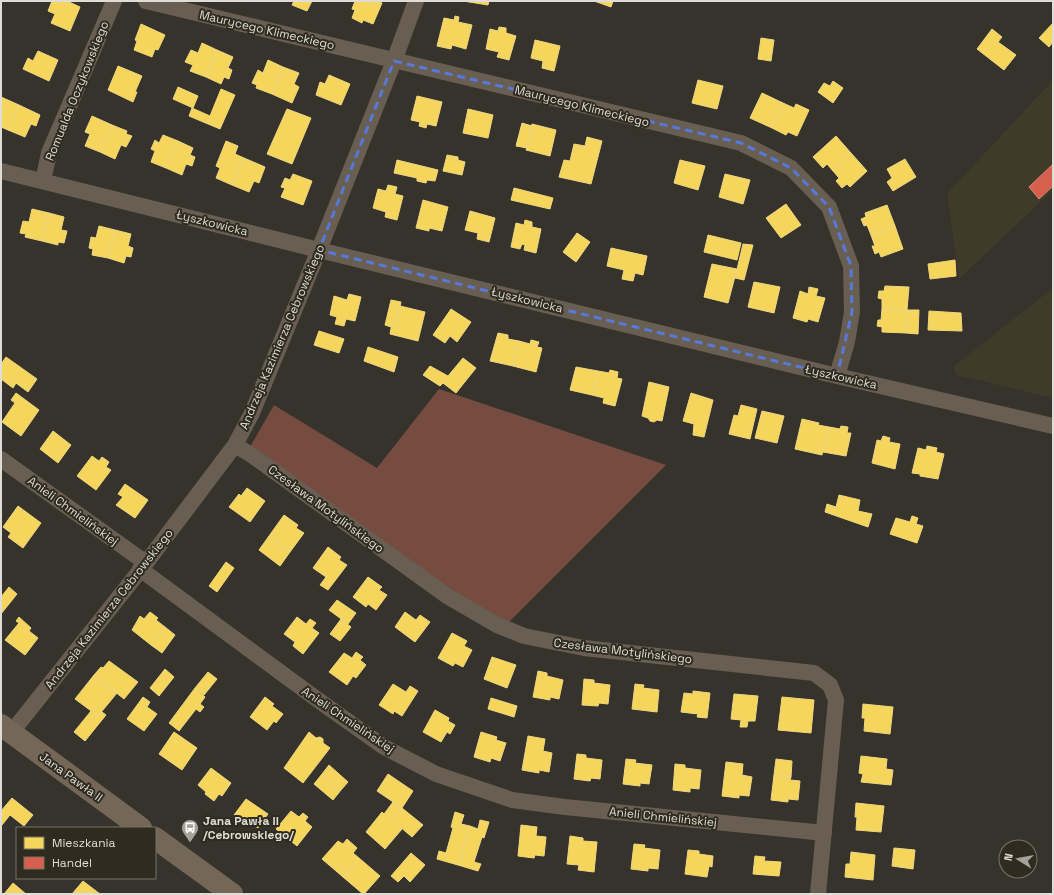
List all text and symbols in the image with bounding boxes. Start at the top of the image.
street label: Maurycego Klimeckiego [198,7,336,53]
street label: Romualda Oczykowskiego [42,19,112,163]
street label: Maurycego Klimeckiego [513,82,651,130]
street label: Łyszkowicka [174,206,250,240]
street label: Andrzeja Kazimierza Cebrowskiego [236,242,328,432]
street label: Łyszkowicka [489,283,565,317]
street label: Łyszkowicka [803,361,879,393]
street label: Czesława Motylińskiego [265,462,387,556]
street label: Anieli Chmielińskiej [24,473,122,549]
street label: Andrzeja Kazimierza Cebrowskiego [41,526,177,692]
street label: Czesława Motylińskiego [553,635,693,667]
street label: Anieli Chmielińskiej [299,683,397,757]
street label: Jana Pawła II [36,749,106,805]
street label: Anieli Chmielińskiej [608,803,718,831]
place label: Jana Pawła II /Cebrowskiego/ [202,813,294,843]
bus stop icon: Jana Pawła II /Cebrowskiego/ [180,818,200,843]
legend [16,827,156,879]
text: Mieszkania [52,835,116,851]
north arrow [998,839,1038,879]
text: N [1001,852,1016,862]
text: Handel [52,855,92,871]

